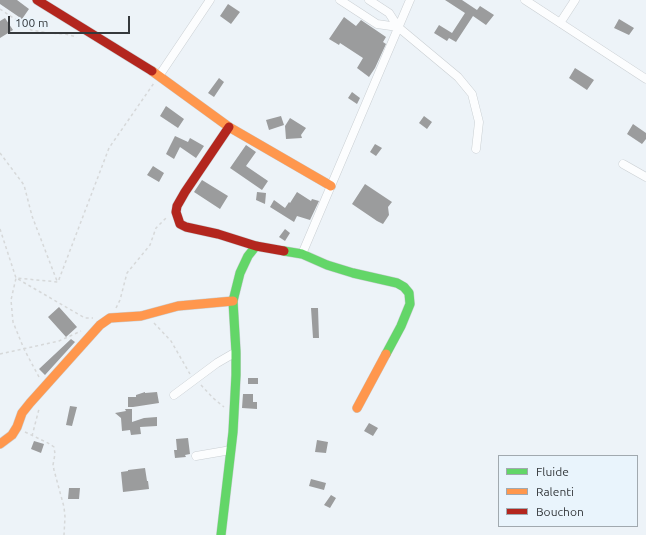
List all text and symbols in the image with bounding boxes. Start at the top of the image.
scale bar [10,8,132,34]
text: 100 m [15,16,48,29]
legend [498,455,638,527]
text: Fluide [536,465,569,478]
text: Ralenti [536,485,574,498]
text: Bouchon [536,505,584,518]

